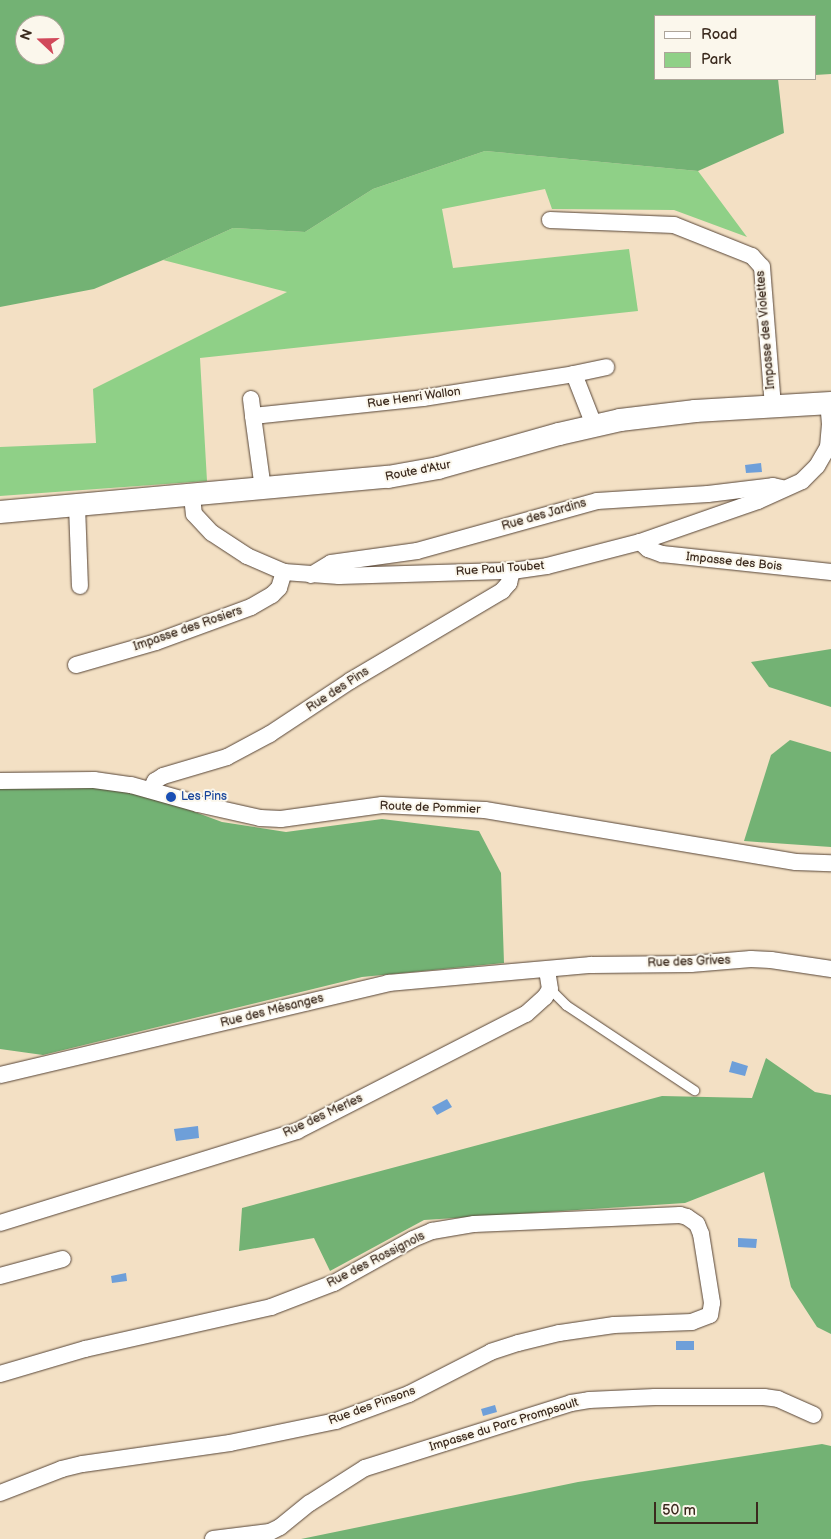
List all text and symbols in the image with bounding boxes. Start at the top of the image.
north arrow [15,15,65,65]
legend [654,15,816,80]
text: Road [701,25,737,44]
text: N [17,27,36,43]
text: Park [701,50,731,69]
street label: Impasse des Violettes [754,270,778,390]
street label: Rue Henri Wallon [366,384,462,412]
street label: Route d'Atur [384,458,452,484]
street label: Rue des Jardins [500,496,588,534]
street label: Impasse des Bois [685,550,783,574]
street label: Rue Paul Toubet [455,559,545,579]
street label: Impasse des Rosiers [132,604,244,654]
street label: Rue des Pins [304,664,372,716]
place label: Les Pins [181,790,227,804]
marker: Les Pins [165,791,177,803]
street label: Route de Pommier [379,799,481,817]
street label: Rue des Grives [647,953,731,971]
street label: Rue des Mésanges [219,991,325,1031]
street label: Rue des Merles [281,1091,365,1141]
street label: Rue des Rossignols [325,1229,427,1291]
street label: Rue des Pinsons [327,1384,417,1428]
street label: Impasse du Parc Prompsault [428,1395,580,1455]
scale bar [656,1492,760,1524]
text: 50 m [662,1501,696,1520]

